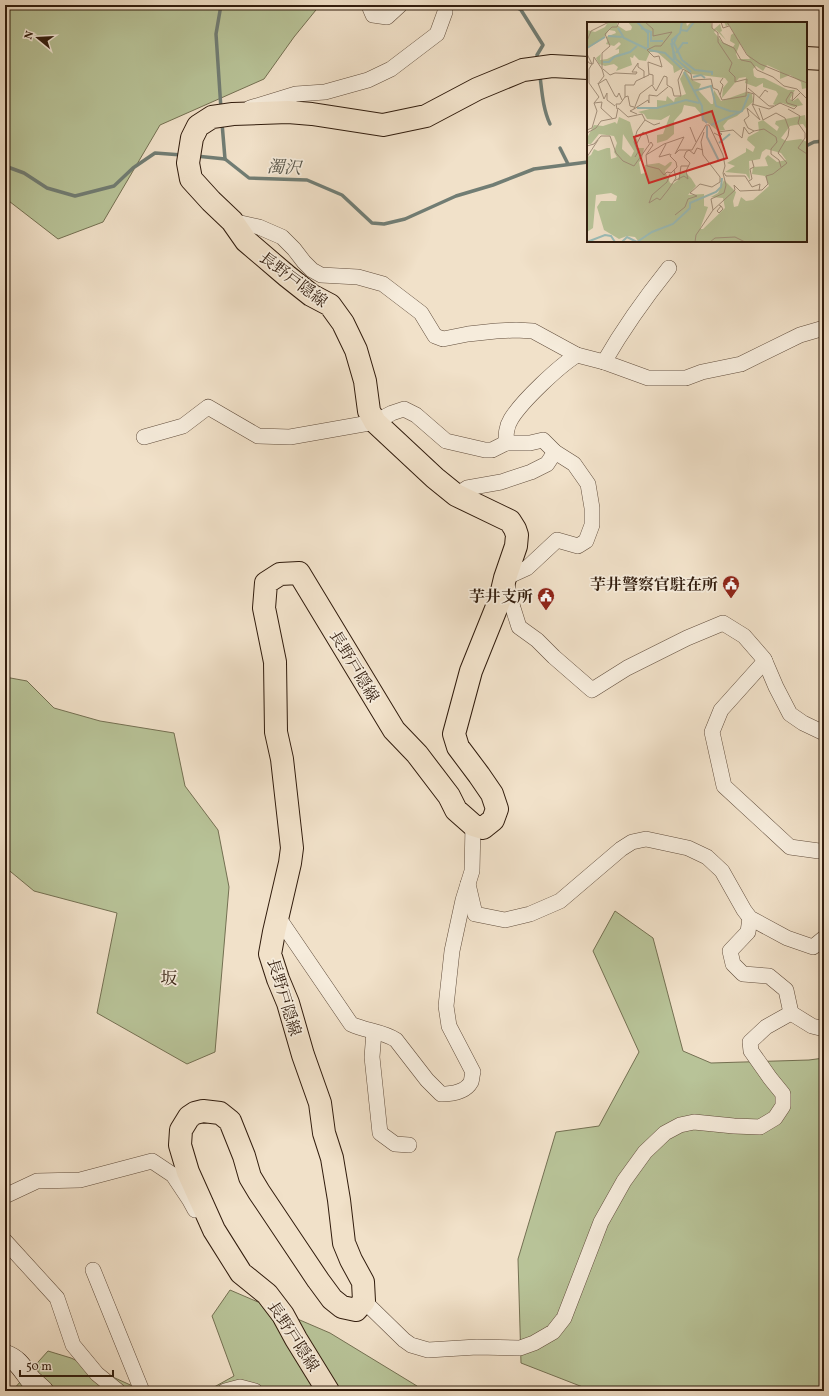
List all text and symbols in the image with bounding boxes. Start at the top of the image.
north arrow [18,18,58,58]
inset map [587,22,807,242]
text: N [22,29,38,41]
water label: 濁沢 [266,156,303,181]
street label: 長野戸隠線 [254,248,331,313]
public building icon: 芋井警察官駐在所 [721,574,741,599]
place label: 芋井警察官駐在所 [590,575,718,597]
public building icon: 芋井支所 [536,586,556,611]
place label: 芋井支所 [469,587,533,609]
street label: 長野戸隠線 [323,627,383,707]
street label: 長野戸隠線 [261,956,305,1039]
district label: 坂 [161,968,178,991]
street label: 長野戸隠線 [261,1298,323,1377]
scale bar [20,1352,113,1378]
text: 50 m [26,1359,52,1375]

